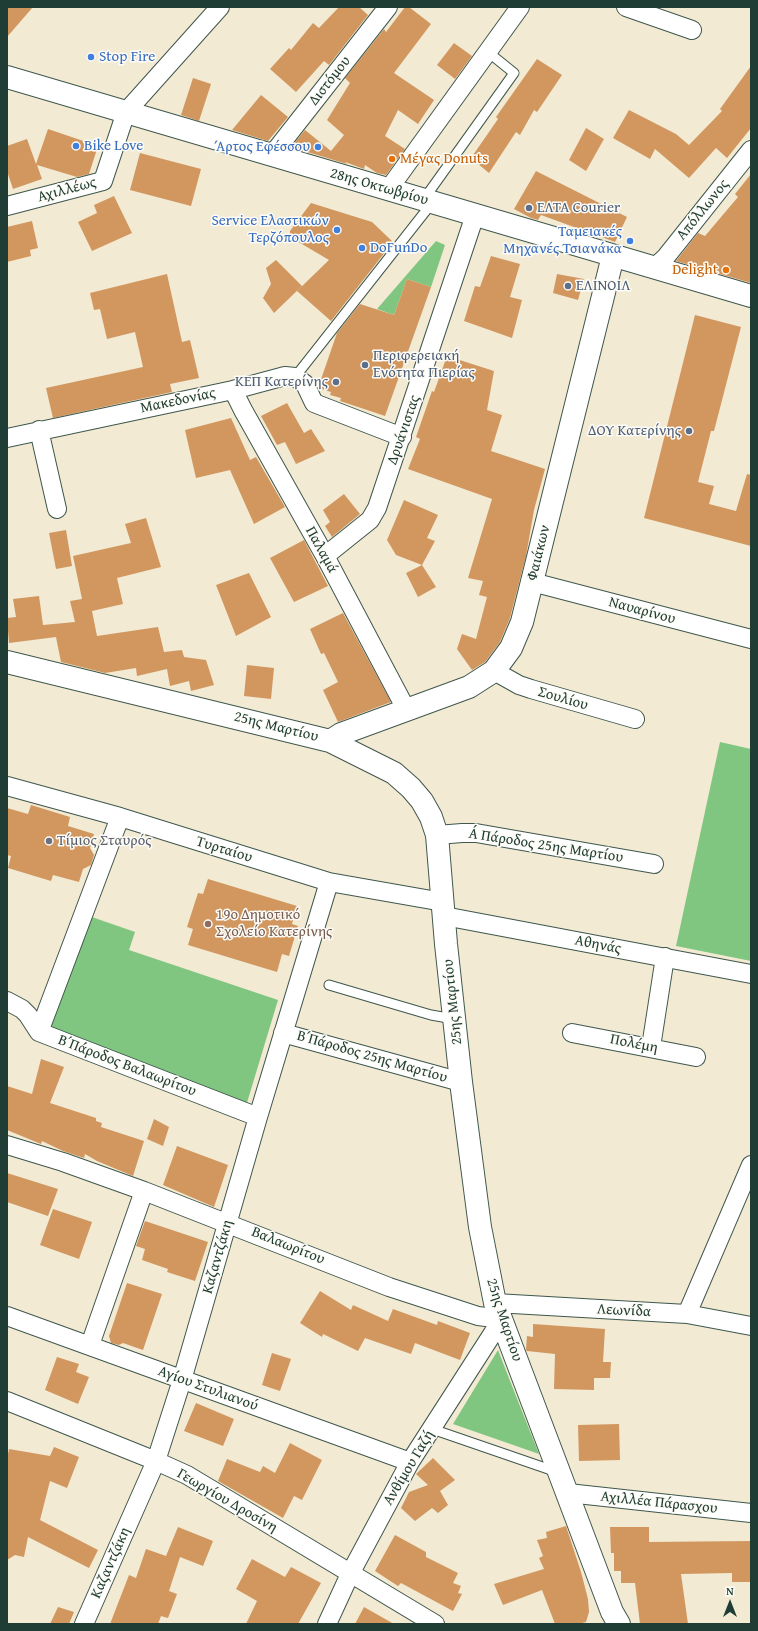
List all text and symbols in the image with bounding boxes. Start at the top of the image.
place label: Stop Fire [99,48,155,66]
marker: Stop Fire [86,52,96,62]
street label: Διστόμου [305,53,355,109]
place label: Bike Love [84,137,143,155]
place label: Άρτος Εφέσσου [214,138,310,156]
marker: Bike Love [71,141,81,151]
marker: Άρτος Εφέσσου [313,142,323,152]
place label: Μέγας Donuts [400,150,488,168]
marker: Μέγας Donuts [387,154,397,164]
street label: 28ης Οκτωβρίου [328,164,430,210]
street label: Αχιλλέως [36,174,98,206]
street label: Απόλλωνος [673,176,733,244]
place label: ΕΛΤΑ Courier [537,199,620,217]
marker: ΕΛΤΑ Courier [524,203,534,213]
place label: Service Ελαστικών Τερζόπουλος [211,212,329,247]
place label: Ταμειακές Μηχανές Τσιανάκα [503,223,622,258]
marker: Service Ελαστικών Τερζόπουλος [332,225,342,235]
marker: Ταμειακές Μηχανές Τσιανάκα [625,236,635,246]
place label: DoFunDo [370,239,427,257]
marker: DoFunDo [357,243,367,253]
place label: Delight [672,261,718,279]
marker: Delight [721,265,731,275]
place label: ΕΛΙΝΟΙΛ [576,277,630,295]
marker: ΕΛΙΝΟΙΛ [563,281,573,291]
place label: Περιφερειακή Ενότητα Πιερίας [373,347,475,382]
marker: Περιφερειακή Ενότητα Πιερίας [360,360,370,370]
place label: ΚΕΠ Κατερίνης [235,373,328,391]
marker: ΚΕΠ Κατερίνης [331,377,341,387]
street label: Μακεδονίας [139,384,217,418]
street label: Δρυάνιστας [384,393,424,467]
place label: ΔΟΥ Κατερίνης [588,422,681,440]
marker: ΔΟΥ Κατερίνης [684,426,694,436]
street label: Φαιάκων [523,523,555,583]
street label: Παλαμά [301,524,341,576]
street label: Ναυαρίνου [607,593,677,629]
street label: Σουλίου [536,683,590,715]
street label: 25ης Μαρτίου [232,708,320,746]
street label: Α΄ Πάροδος 25ης Μαρτίου [468,825,624,867]
place label: Τίμιος Σταυρός [57,832,152,850]
street label: Τυρταίου [194,833,254,867]
marker: Τίμιος Σταυρός [44,836,54,846]
place label: 19ο Δημοτικό Σχολείο Κατερίνης [216,906,332,941]
marker: 19ο Δημοτικό Σχολείο Κατερίνης [203,919,213,929]
street label: Αθηνάς [573,932,623,958]
street label: 25ης Μαρτίου [440,958,466,1046]
street label: Β΄ Πάροδος 25ης Μαρτίου [295,1027,449,1087]
street label: Β΄ Πάροδος Βαλαωρίτου [55,1031,199,1101]
street label: Πολέμη [609,1031,659,1057]
street label: Καζαντζάκη [199,1218,237,1296]
street label: Βαλαωρίτου [249,1223,327,1269]
street label: 25ης Μαρτίου [482,1276,526,1364]
street label: Λεωνίδα [597,1301,651,1321]
street label: Αγίου Στυλιανού [156,1363,260,1415]
street label: Ανθίμου Γαζή [380,1427,438,1509]
street label: Γεωργίου Δροσίνη [174,1465,280,1537]
street label: Αχιλλέα Πάρασχου [600,1488,718,1518]
street label: Καζαντζάκη [87,1525,135,1601]
north arrow [710,1583,750,1623]
text: N [726,1583,734,1599]

